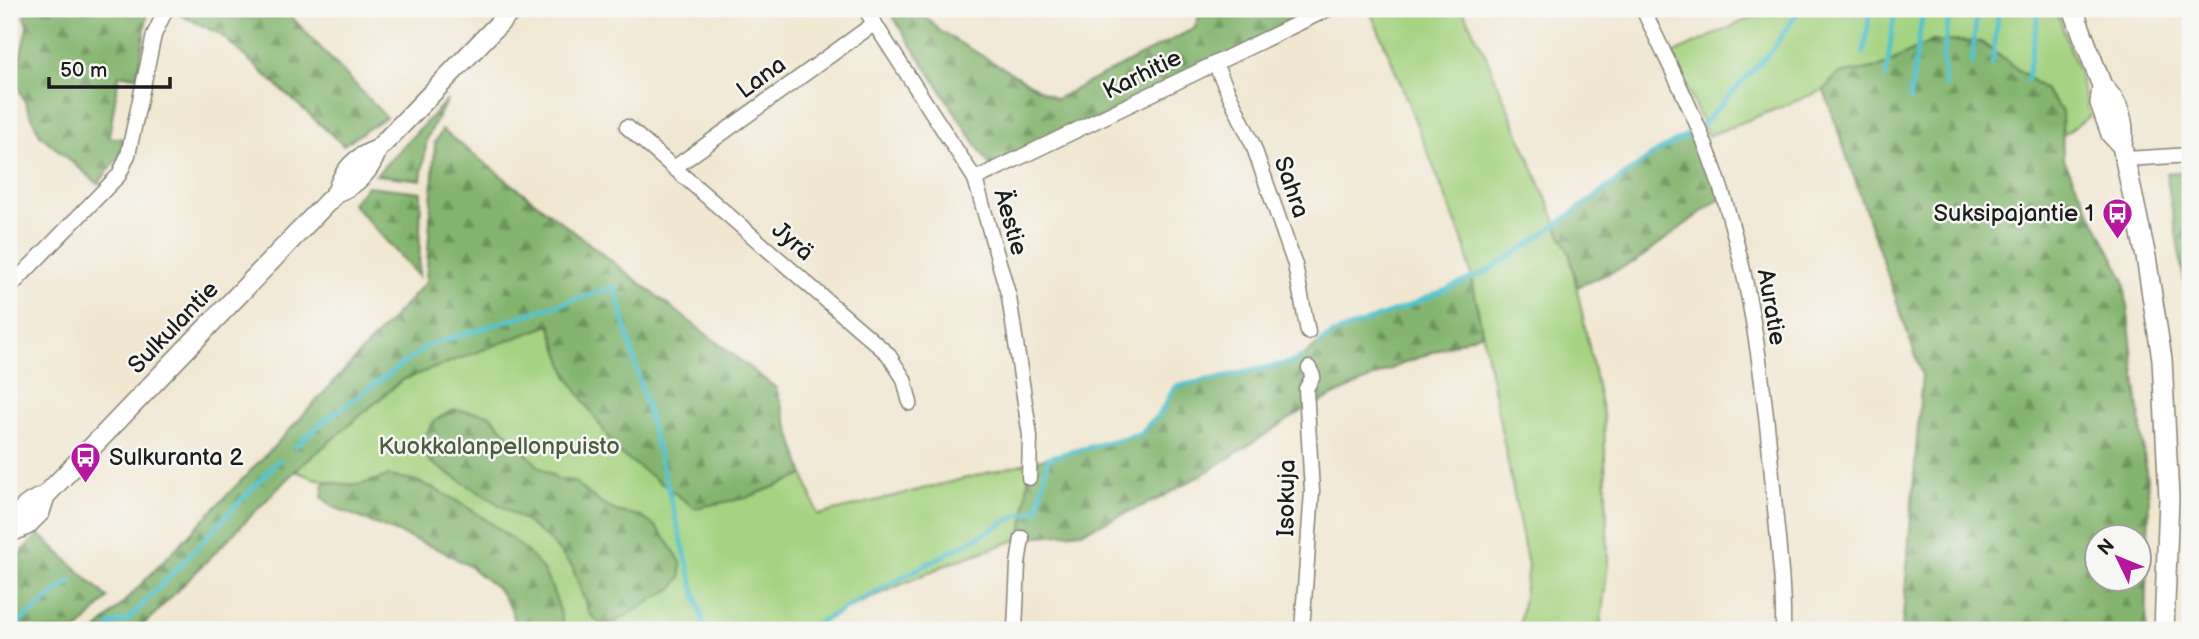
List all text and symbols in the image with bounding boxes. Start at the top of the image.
street label: Karhitie [1098,43,1186,106]
scale bar [49,46,170,90]
street label: Lana [731,50,792,105]
text: 50 m [60,58,107,83]
street label: Sahra [1268,153,1316,222]
street label: Äestie [987,186,1034,259]
bus stop icon: Suksipajantie 1 [2100,196,2134,240]
place label: Suksipajantie 1 [1934,199,2094,228]
street label: Jyrä [766,215,819,267]
street label: Auratie [1751,267,1792,347]
street label: Sulkulantie [122,275,225,380]
park label: Kuokkalanpellonpuisto [378,432,620,461]
bus stop icon: Sulkuranta 2 [69,440,103,484]
place label: Sulkuranta 2 [109,443,243,472]
street label: Isokuja [1271,459,1302,537]
north arrow [2084,524,2154,594]
text: N [2093,534,2120,560]

